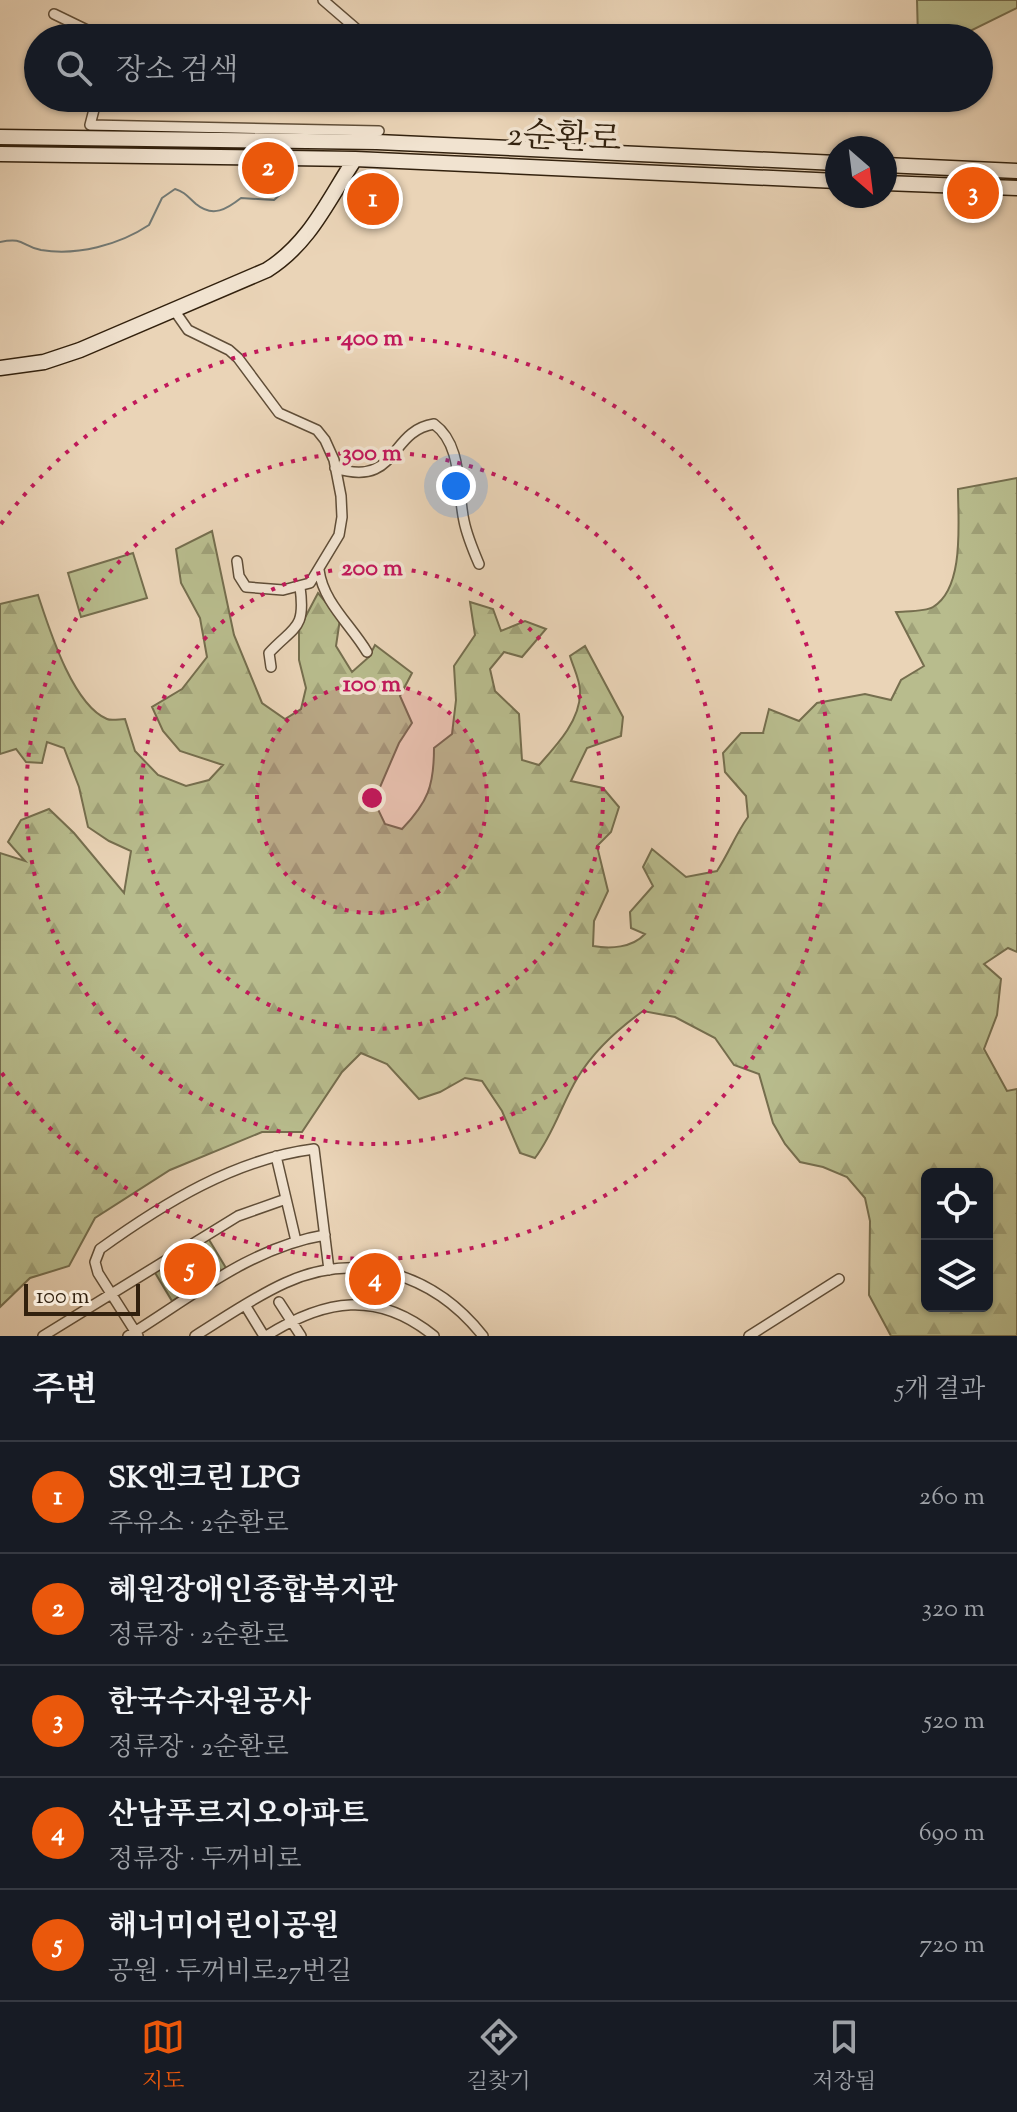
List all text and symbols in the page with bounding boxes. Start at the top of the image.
search box [24,24,993,112]
icon: search [52,46,96,90]
text: 장소 검색 [116,50,238,93]
street label: 2순환로 [506,112,623,166]
north arrow [825,136,897,208]
pin: 2 [242,138,294,198]
pin: 3 [947,163,999,223]
pin: 1 [347,169,399,229]
text: 400 m [340,322,403,356]
text: 300 m [342,437,402,471]
your location [436,466,476,506]
text: 200 m [341,552,403,586]
text: 100 m [343,668,401,702]
centre of rings [358,784,386,812]
map controls [921,1168,993,1312]
button: locate [921,1168,993,1240]
pin: 5 [164,1239,216,1299]
button: layers [921,1240,993,1312]
pin: 4 [349,1249,401,1309]
scale bar [24,1280,140,1316]
text: 100 m [36,1282,89,1314]
text: 주변 [32,1367,98,1416]
text: 5개 결과 [895,1372,985,1409]
text: SK엔크린 LPG [108,1458,300,1501]
text: 1 [54,1479,62,1516]
text: 260 m [919,1479,985,1516]
text: 주유소 · 2순환로 [108,1506,289,1543]
text: 혜원장애인종합복지관 [108,1570,398,1613]
text: 2 [52,1591,64,1628]
text: 320 m [922,1591,985,1628]
text: 정류장 · 2순환로 [108,1618,289,1655]
text: 한국수자원공사 [108,1682,311,1725]
text: 3 [53,1703,63,1740]
text: 520 m [923,1703,985,1740]
text: 정류장 · 2순환로 [108,1730,289,1767]
text: 산남푸르지오아파트 [108,1794,369,1837]
text: 4 [51,1815,65,1852]
text: 690 m [919,1815,985,1852]
text: 정류장 · 두꺼비로 [108,1842,301,1879]
text: 해너미어린이공원 [108,1906,340,1949]
text: 5 [54,1927,62,1964]
text: 720 m [919,1927,985,1964]
text: 공원 · 두꺼비로27번길 [108,1954,352,1991]
tab: 지도 [141,2015,185,2099]
tab: 길찾기 [467,2015,530,2099]
tab: 저장됨 [812,2015,876,2099]

